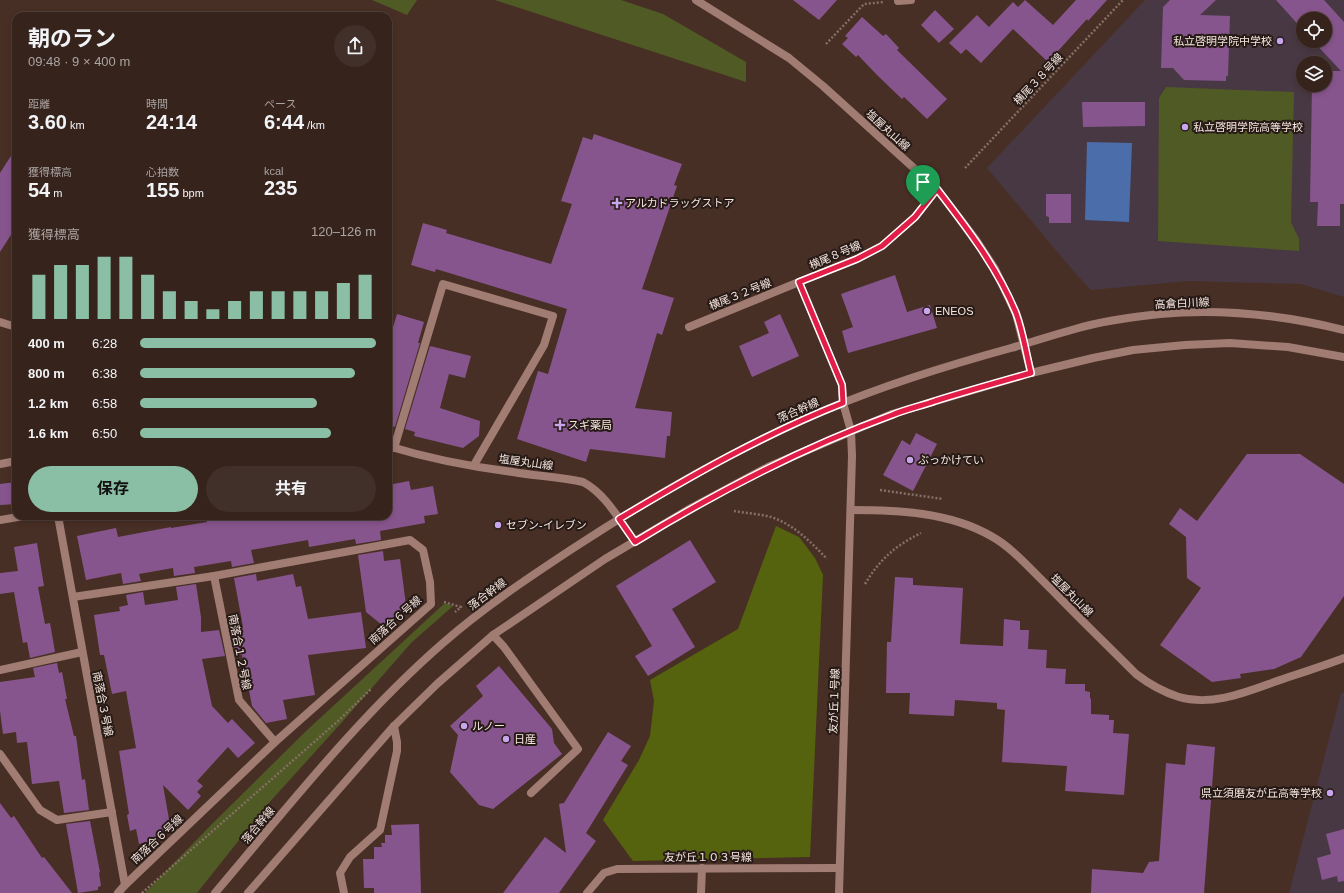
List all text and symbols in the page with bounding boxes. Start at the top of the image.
map controls [1296,12,1332,92]
button: locate [1296,12,1332,48]
button: share [334,25,376,67]
text: 朝のラン [28,26,116,51]
place label: 私立啓明学院中学校 [1173,35,1272,47]
marker: 私立啓明学院中学校 [1275,36,1285,46]
street label: 横尾３８号線 [1011,51,1065,107]
text: 09:48 · 9 × 400 m [28,54,130,69]
button: layers [1296,56,1332,92]
text: 距離 [28,98,50,110]
text: 時間 [146,98,168,110]
text: ペース [264,98,296,110]
street label: 塩屋丸山線 [864,107,912,153]
text: 3.60 [28,111,67,133]
text: 24:14 [146,111,197,133]
text: 6:44 [264,111,304,133]
text: km [67,119,85,131]
text: /km [304,119,325,131]
place label: 私立啓明学院高等学校 [1193,121,1303,133]
marker: 私立啓明学院高等学校 [1180,122,1190,132]
text: kcal [264,165,284,177]
pin [906,165,940,206]
text: 獲得標高 [28,166,72,178]
text: 心拍数 [146,166,179,178]
icon: arrive [912,171,934,193]
text: 235 [264,177,297,199]
text: 54 [28,179,50,201]
text: 155 [146,179,179,201]
text: m [50,187,62,199]
text: bpm [179,187,204,199]
place label: アルカドラッグストア [625,197,735,209]
marker: アルカドラッグストア [612,198,622,208]
text: 120–126 m [311,224,376,239]
text: 獲得標高 [28,227,80,242]
street label: 横尾８号線 [807,239,863,271]
street label: 横尾３２号線 [707,276,773,312]
street label: 高倉白川線 [1154,296,1210,310]
place label: ENEOS [935,305,974,317]
marker: ENEOS [922,306,932,316]
text: 400 m [28,336,65,351]
text: 6:28 [92,336,117,351]
text: 800 m [28,366,65,381]
text: 6:38 [92,366,117,381]
text: 1.2 km [28,396,68,411]
text: 6:58 [92,396,117,411]
street label: 落合幹線 [775,396,821,424]
place label: スギ薬局 [568,419,612,431]
marker: スギ薬局 [555,420,565,430]
text: 1.6 km [28,426,68,441]
text: 6:50 [92,426,117,441]
street label: 塩屋丸山線 [498,452,554,472]
place label: ぶっかけてい [918,454,984,466]
marker: ぶっかけてい [905,455,915,465]
button: 保存 [28,466,198,512]
button: 共有 [206,466,376,512]
place label: セブン-イレブン [506,519,587,531]
marker: セブン-イレブン [493,520,503,530]
street label: 塩屋丸山線 [1048,571,1096,619]
street label: 落合幹線 [466,576,508,612]
street label: 南落合６号線 [366,593,424,647]
street label: 南落合１２号線 [227,613,253,691]
street label: 友が丘１号線 [827,668,841,734]
street label: 南落合３号線 [91,670,115,738]
place label: ルノー [472,720,505,732]
marker: ルノー [459,721,469,731]
place label: 日産 [514,733,536,745]
marker: 日産 [501,734,511,744]
place label: 県立須磨友が丘高等学校 [1201,787,1322,799]
marker: 県立須磨友が丘高等学校 [1325,788,1335,798]
street label: 落合幹線 [239,804,277,846]
street label: 南落合６号線 [129,812,185,866]
street label: 友が丘１０３号線 [664,851,752,863]

